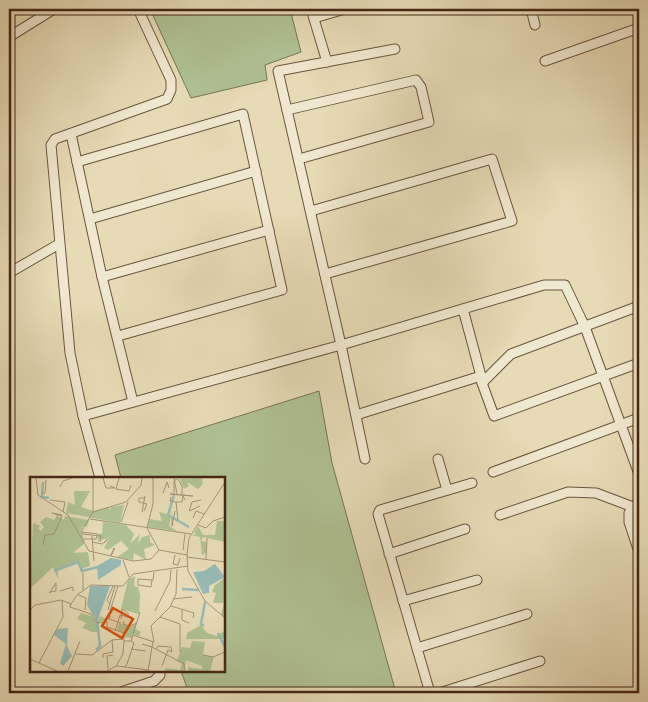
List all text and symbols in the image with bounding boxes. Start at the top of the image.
inset map [30,477,225,672]

